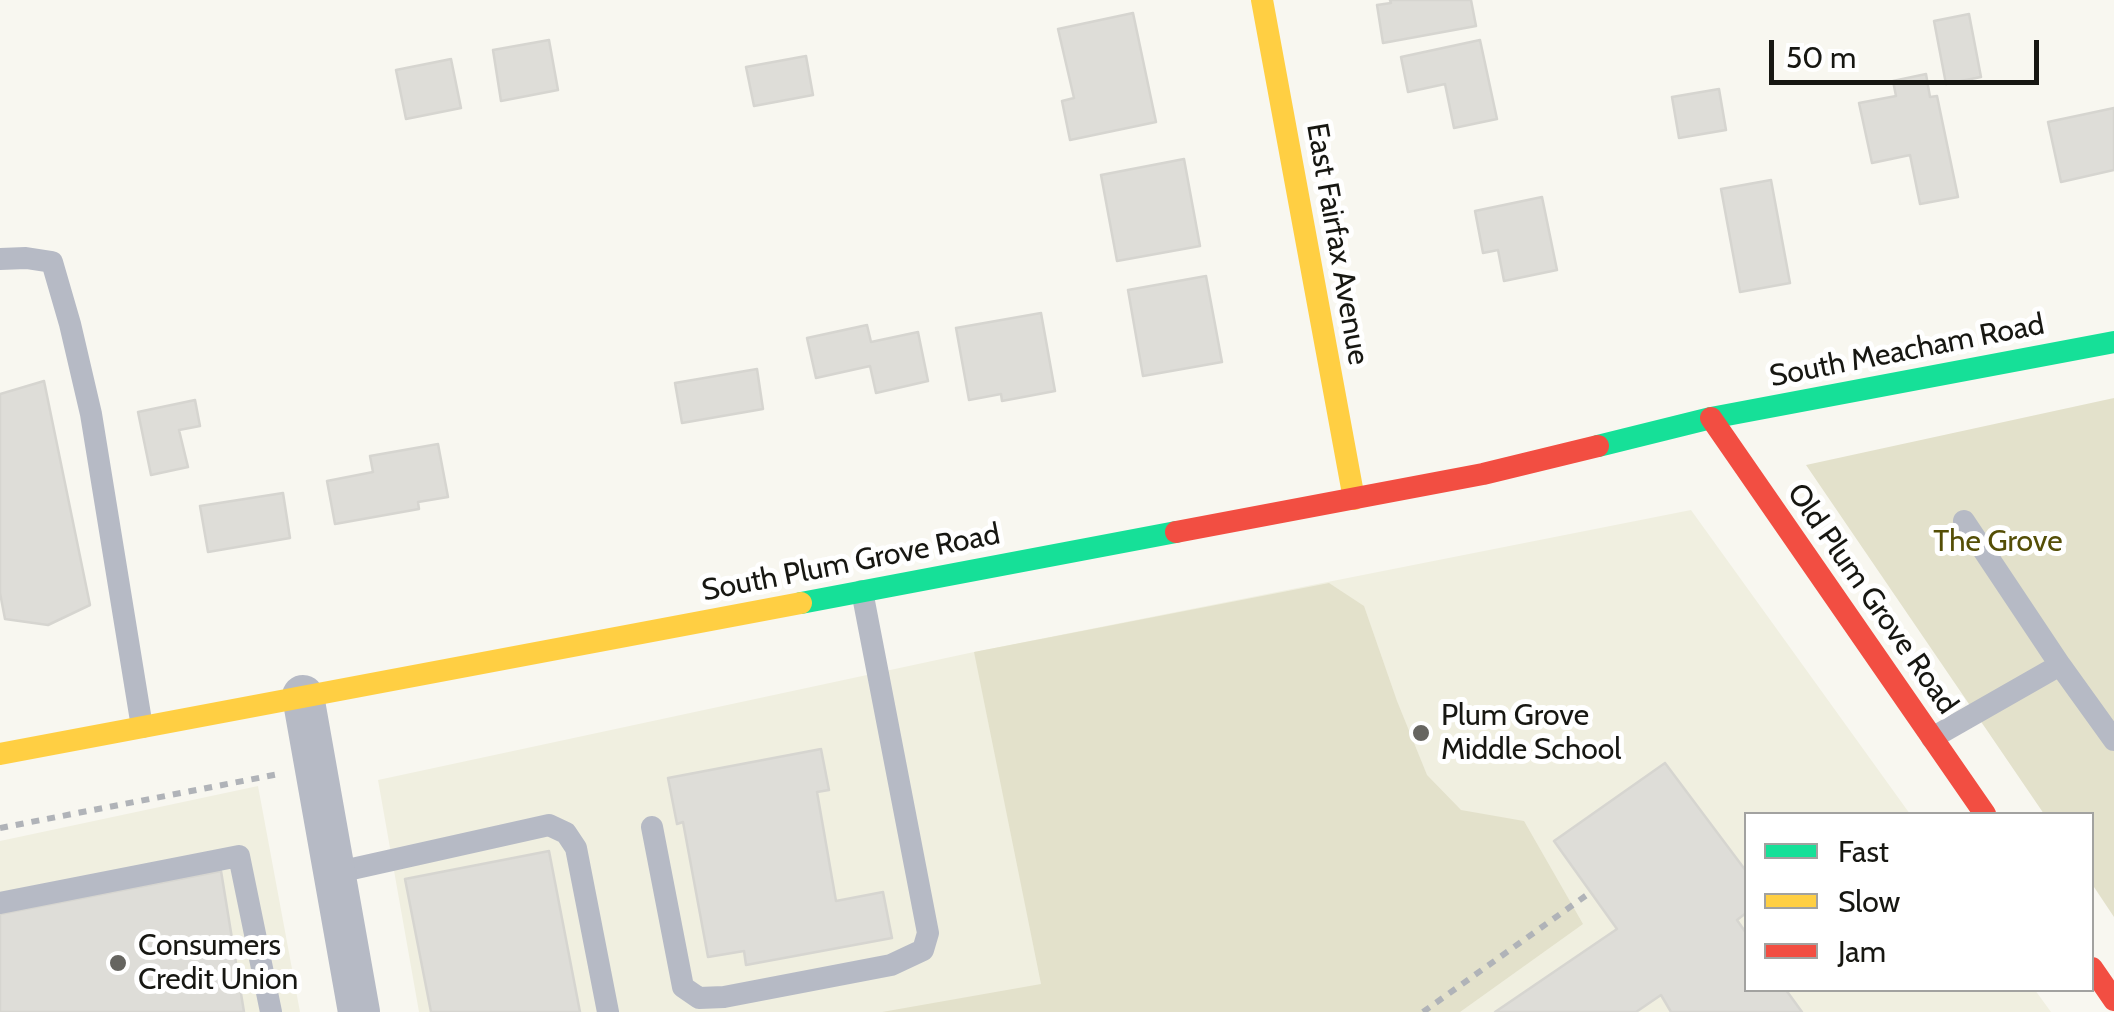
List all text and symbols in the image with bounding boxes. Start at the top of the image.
scale bar [1774,20,2044,82]
text: 50 m [1786,39,1856,76]
street label: East Fairfax Avenue [1298,120,1376,368]
street label: South Meacham Road [1767,307,2047,395]
street label: Old Plum Grove Road [1779,477,1965,721]
street label: South Plum Grove Road [699,516,1003,610]
park label: The Grove [1933,524,2063,560]
place label: Plum Grove Middle School [1441,698,1621,768]
marker: Plum Grove Middle School [1410,722,1432,744]
legend [1744,812,2094,992]
text: Fast [1838,833,1889,870]
text: Slow [1838,883,1900,920]
place label: Consumers Credit Union [138,928,298,998]
text: Jam [1838,933,1886,970]
marker: Consumers Credit Union [107,952,129,974]

